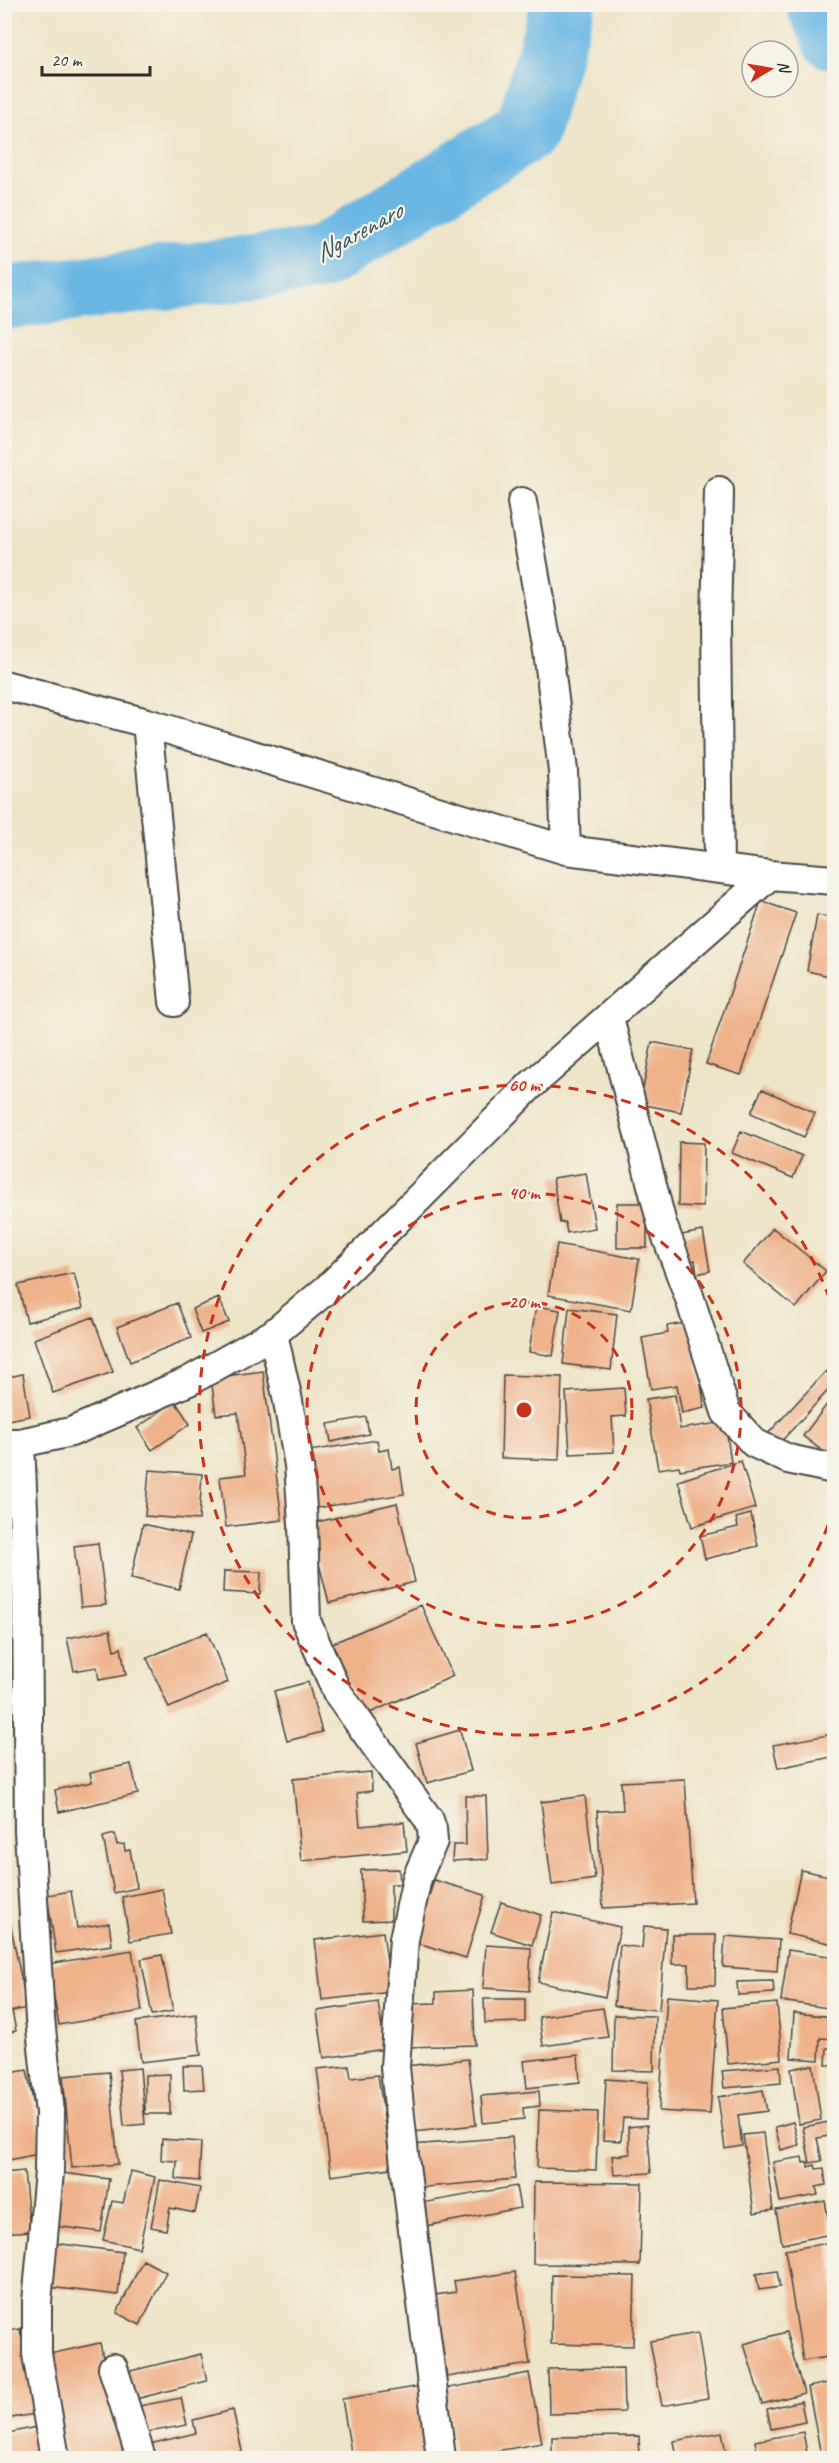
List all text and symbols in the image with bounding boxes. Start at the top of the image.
scale bar [42,39,150,77]
north arrow [740,39,800,99]
text: 20 m [51,49,84,71]
text: N [773,60,795,76]
water label: Ngarenaro [308,193,411,269]
text: 60 m [508,1074,541,1096]
text: 40 m [509,1182,541,1204]
text: 20 m [509,1291,541,1313]
centre of rings [514,1400,534,1420]

